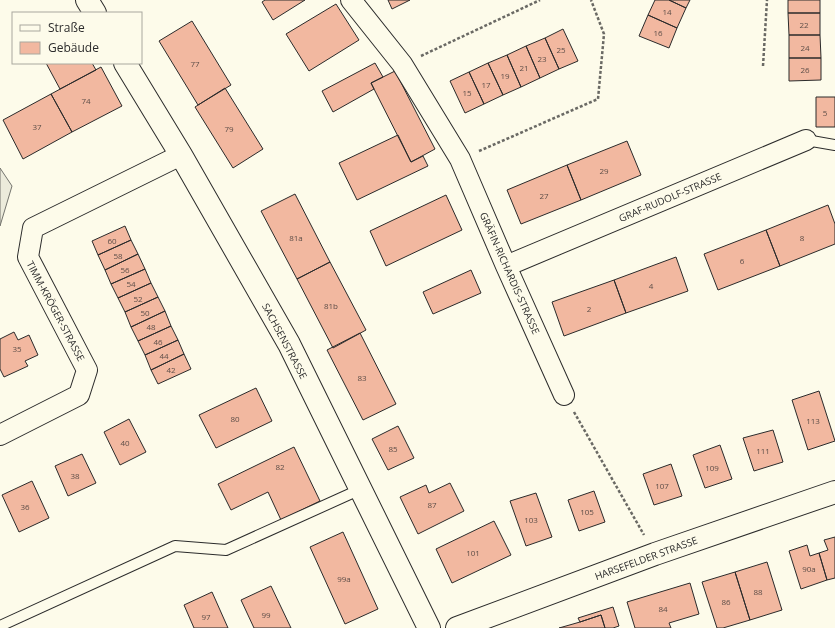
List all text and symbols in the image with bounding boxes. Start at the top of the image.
house number: 14 [662,6,672,17]
legend [12,12,142,64]
text: Straße [48,19,85,36]
house number: 22 [799,19,809,30]
house number: 16 [653,27,663,38]
text: Gebäude [48,39,99,56]
house number: 24 [800,42,810,53]
house number: 25 [556,44,566,55]
house number: 23 [537,53,547,64]
house number: 77 [190,58,200,69]
house number: 21 [519,62,529,73]
house number: 26 [800,64,810,75]
house number: 19 [500,70,510,81]
house number: 17 [481,79,491,90]
house number: 15 [462,87,472,98]
house number: 74 [81,95,91,106]
house number: 5 [823,107,828,118]
house number: 37 [32,121,42,132]
house number: 79 [224,123,234,134]
house number: 29 [599,165,609,176]
street label: GRAF-RUDOLF-STRASSE [617,169,723,225]
house number: 27 [539,190,549,201]
street label: GRÄFIN-RICHARDIS-STRASSE [477,210,543,336]
house number: 81a [289,232,303,243]
house number: 8 [800,232,805,243]
house number: 60 [107,235,117,246]
house number: 58 [113,250,123,261]
house number: 6 [740,255,745,266]
street label: TIMM-KRÖGER-STRASSE [24,258,88,364]
house number: 56 [120,264,130,275]
house number: 54 [126,278,136,289]
house number: 4 [649,280,654,291]
house number: 52 [133,293,143,304]
house number: 81b [324,300,338,311]
street label: SACHSENSTRASSE [259,301,311,381]
house number: 2 [587,303,592,314]
house number: 50 [140,307,150,318]
house number: 48 [146,321,156,332]
house number: 46 [153,336,163,347]
house number: 35 [12,343,22,354]
house number: 44 [159,350,169,361]
house number: 42 [166,364,176,375]
house number: 83 [357,372,367,383]
house number: 80 [230,413,240,424]
house number: 113 [806,415,820,426]
house number: 40 [120,437,130,448]
house number: 85 [388,443,398,454]
house number: 111 [756,445,770,456]
house number: 82 [275,461,285,472]
house number: 109 [705,462,719,473]
house number: 38 [70,470,80,481]
house number: 107 [655,480,669,491]
house number: 87 [427,499,437,510]
house number: 36 [20,501,30,512]
house number: 105 [580,506,594,517]
house number: 103 [524,514,538,525]
street label: HARSEFELDER STRASSE [593,533,699,583]
house number: 101 [466,547,480,558]
house number: 90a [802,563,816,574]
house number: 99a [337,573,351,584]
house number: 88 [753,586,763,597]
house number: 86 [721,596,731,607]
house number: 84 [658,603,668,614]
house number: 99 [261,609,271,620]
house number: 97 [201,611,211,622]

